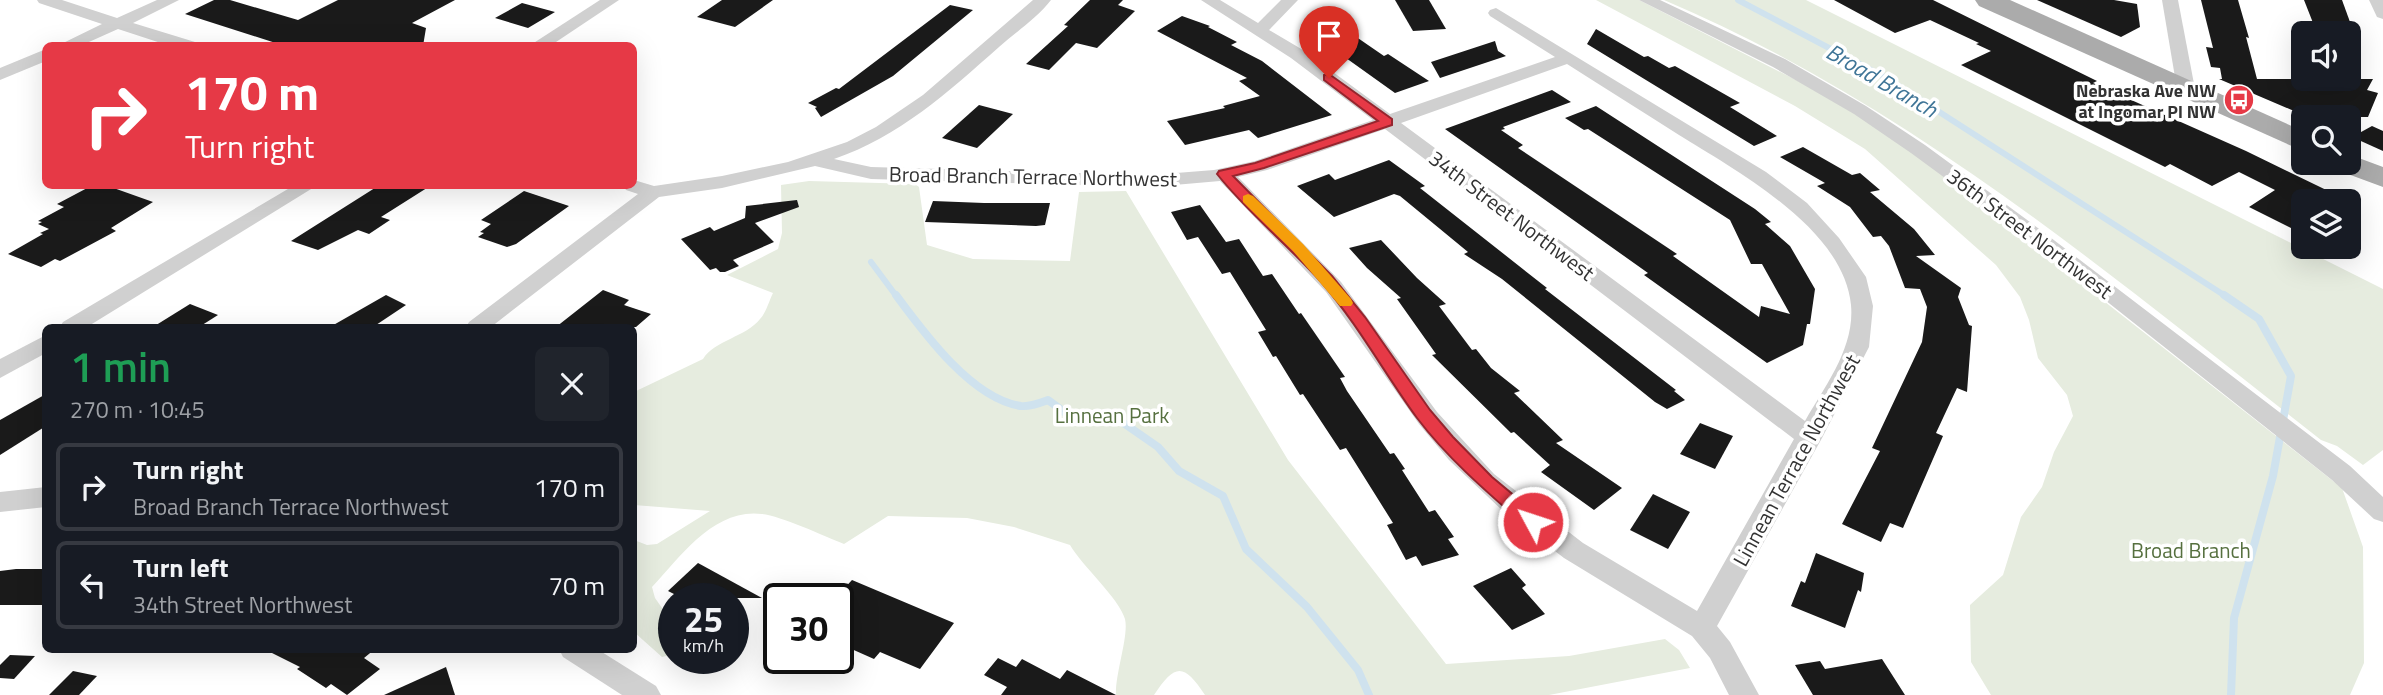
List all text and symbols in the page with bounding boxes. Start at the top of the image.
pin [1299,6,1359,78]
icon: arrive [1310,17,1348,55]
map controls [2291,21,2361,259]
button: sound [2291,21,2361,91]
water label: Broad Branch [1820,34,1945,126]
text: 170 m [185,54,319,129]
icon: right [70,70,161,161]
place label: Nebraska Ave NW at Ingomar Pl NW [2076,77,2216,125]
bus stop icon: Nebraska Ave NW at Ingomar Pl NW [2222,83,2256,117]
button: search [2291,105,2361,175]
text: Turn right [185,122,314,170]
street label: 34th Street Northwest [1422,142,1602,288]
street label: Broad Branch Terrace Northwest [889,157,1178,195]
street label: 36th Street Northwest [1940,160,2120,306]
button: layers [2291,189,2361,259]
text: 1 min [70,334,171,398]
button: close [535,347,609,421]
street label: Linnean Terrace Northwest [1724,348,1868,572]
text: 270 m · 10:45 [70,392,205,427]
park label: Linnean Park [1055,399,1169,431]
text: Turn right [133,450,244,489]
icon: right [74,468,112,506]
text: 170 m [534,468,605,507]
position arrow [1496,485,1570,559]
text: Broad Branch Terrace Northwest [133,489,449,524]
park label: Broad Branch [2131,534,2251,566]
text: Turn left [133,548,228,587]
icon: left [74,566,112,604]
text: 70 m [548,566,605,605]
speed limit sign: 30 [763,583,854,674]
text: 34th Street Northwest [133,587,352,622]
text: 25 [684,592,723,646]
text: km/h [683,632,724,659]

